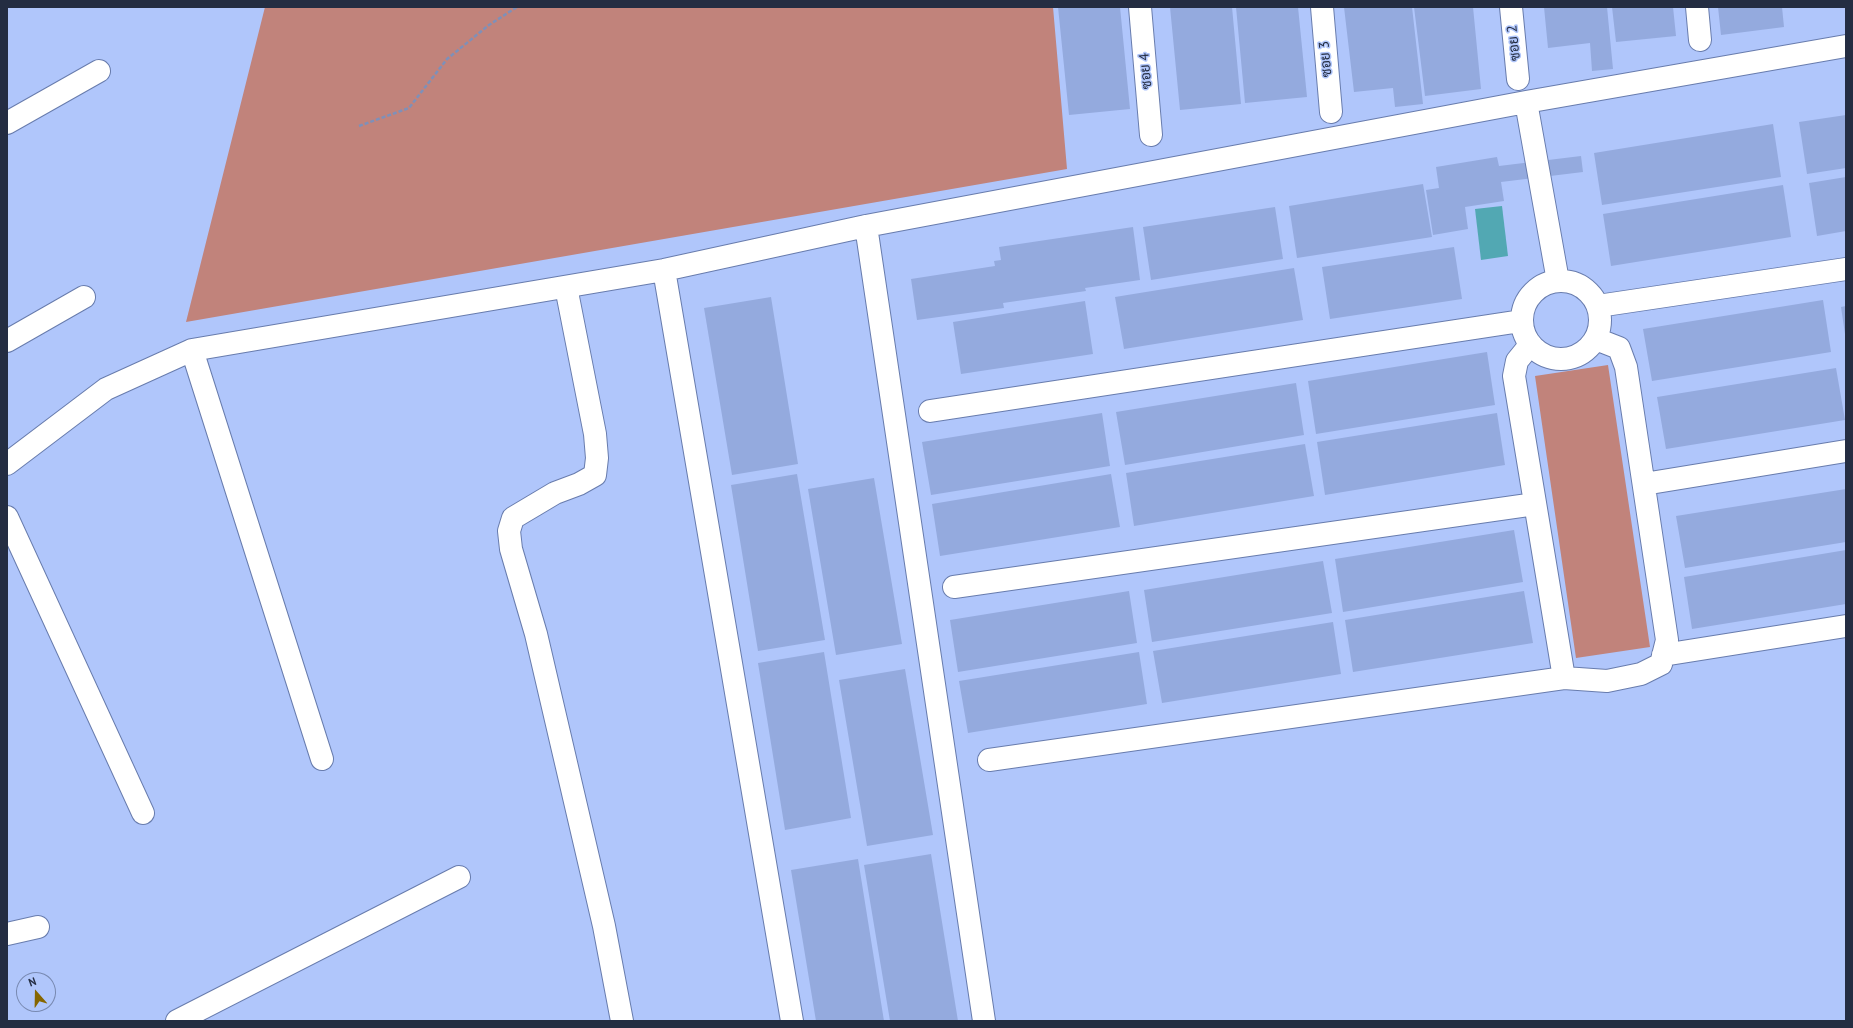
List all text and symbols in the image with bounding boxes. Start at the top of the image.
street label: ซอย 2 [1504,24,1524,62]
street label: ซอย 3 [1316,40,1336,78]
street label: ซอย 4 [1136,52,1156,90]
north arrow [16,972,56,1012]
text: N [26,974,38,989]

